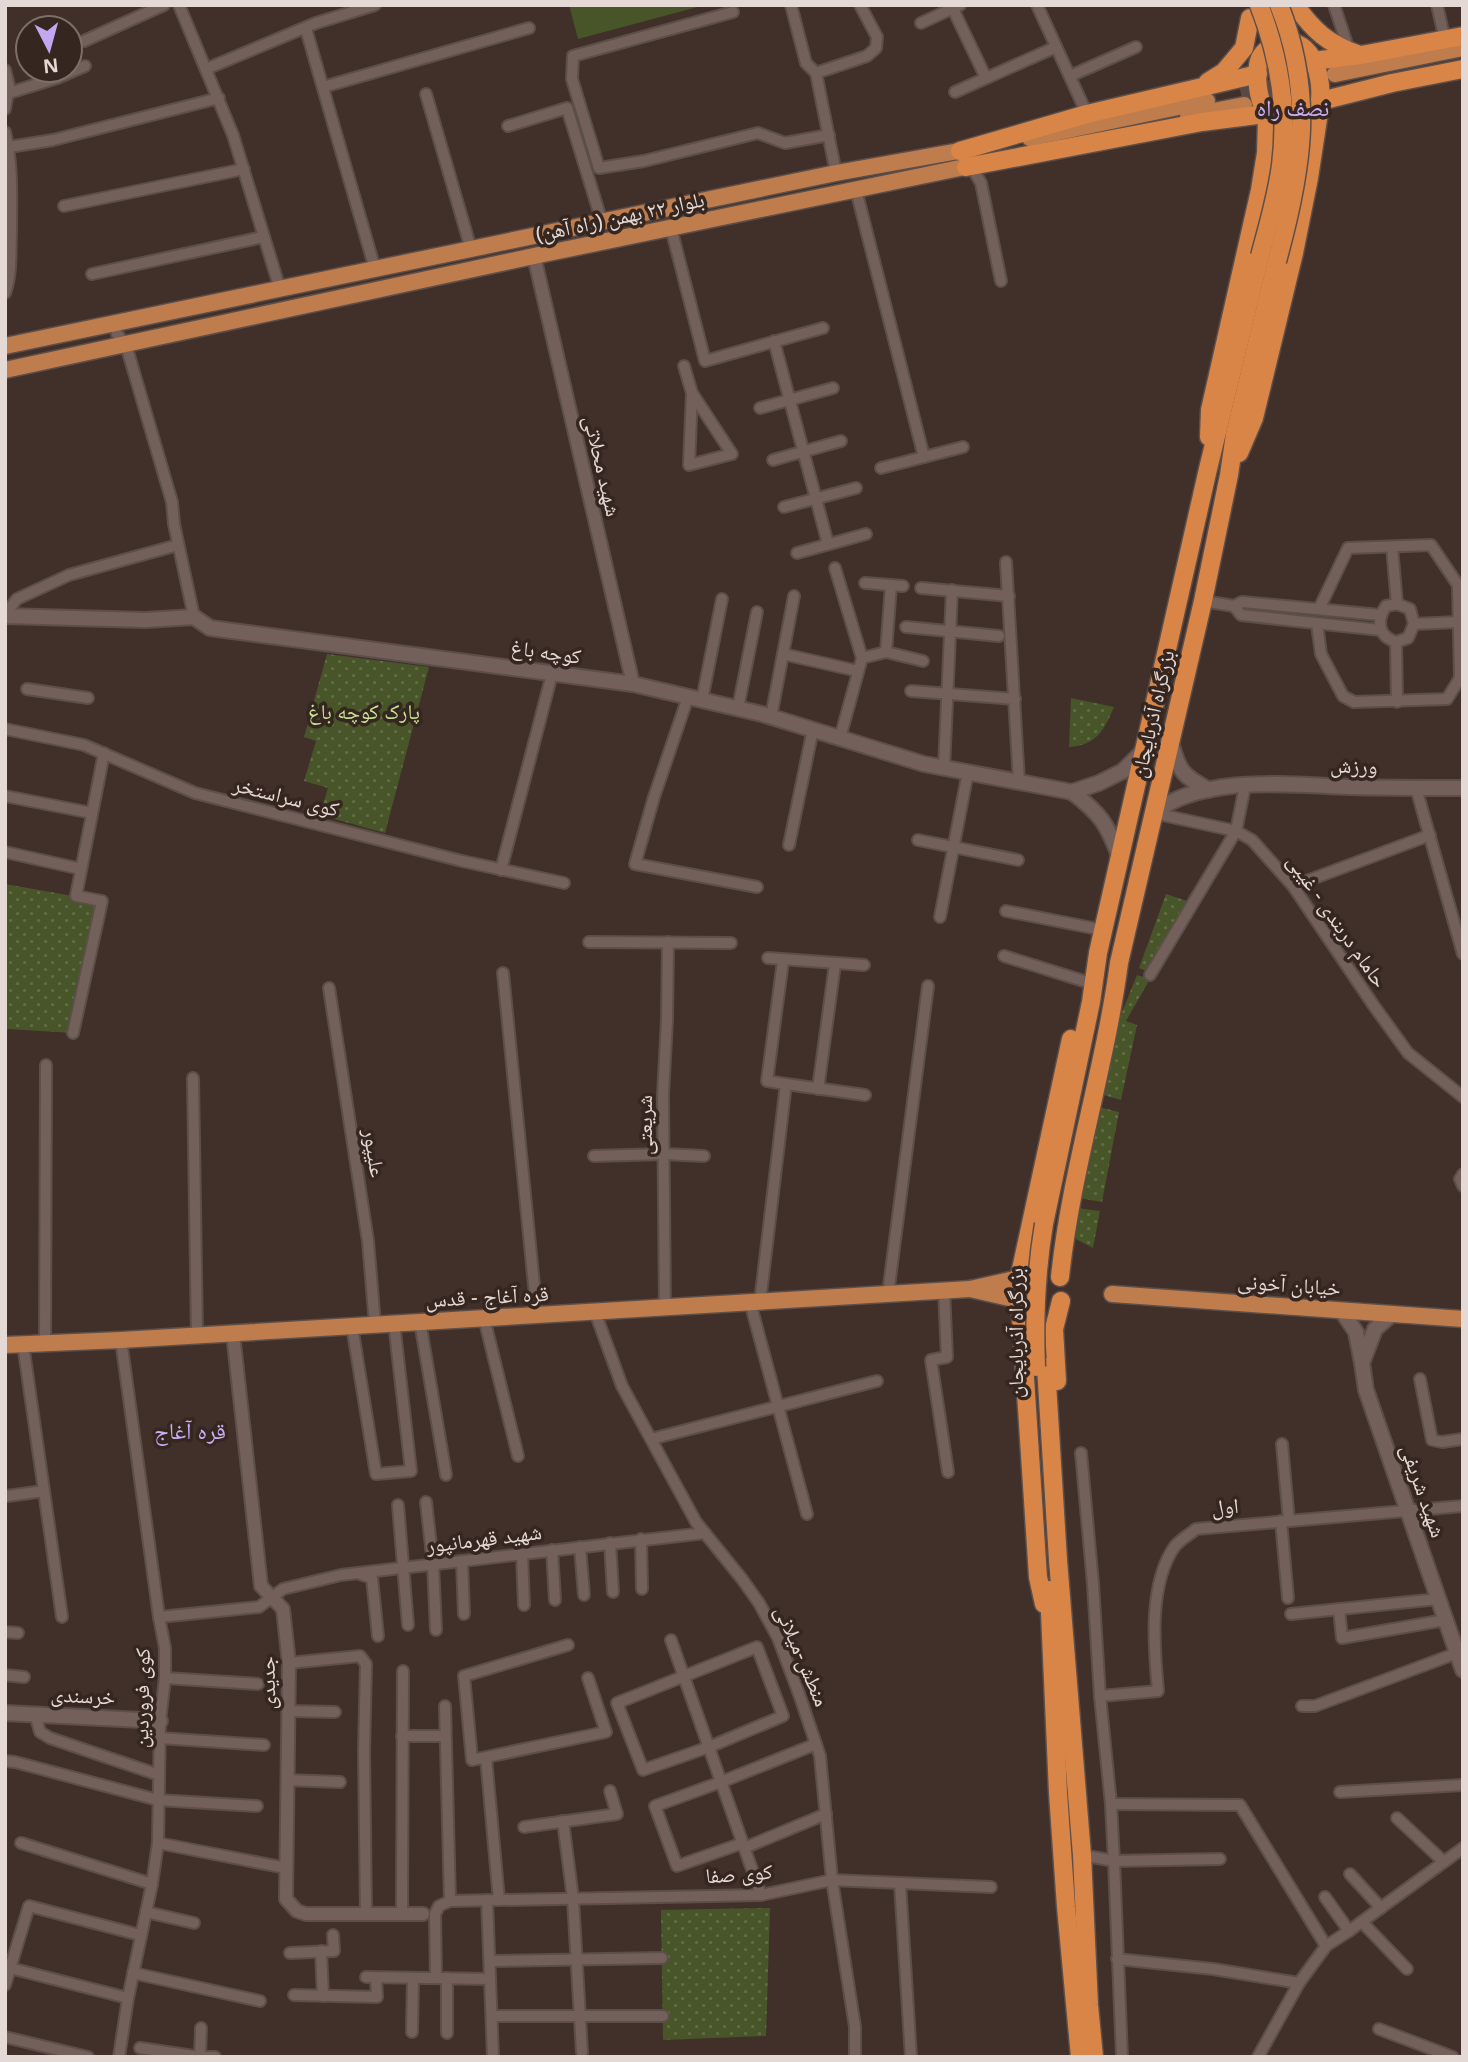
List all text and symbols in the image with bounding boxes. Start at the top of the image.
north arrow [14,14,84,84]
text: N [42,52,60,80]
district label: نصف راه [1257,91,1329,123]
street label: بلوار ۲۲ بهمن (راه آهن) [533,184,707,248]
street label: شهید محلاتی [578,413,628,519]
street label: کوچه باغ [509,632,583,670]
street label: بزرگراه آذربایجان [1124,647,1180,780]
park label: پارک کوچه باغ [308,697,420,725]
street label: ورزش [1330,750,1378,780]
street label: کوی سراستخر [229,769,342,823]
street label: حامام دربندی - غیبی [1280,848,1394,993]
street label: شریعتی [630,1095,658,1155]
street label: علیپور [357,1126,393,1180]
street label: خیابان آخونی [1236,1266,1342,1302]
street label: بزرگراه آذربایجان [1001,1268,1029,1398]
street label: قره آغاج - قدس [425,1279,549,1313]
district label: قره آغاج [154,1414,226,1446]
street label: شهید شریفی [1395,1440,1453,1541]
street label: اول [1210,1491,1240,1521]
street label: شهید قهرمانپور [423,1517,543,1559]
street label: منطش-میلانی [769,1601,837,1710]
street label: کوی فروردین [126,1647,156,1748]
street label: جدیدی [253,1656,281,1710]
street label: خرسندی [50,1679,116,1711]
street label: کوی صفا [705,1857,774,1889]

